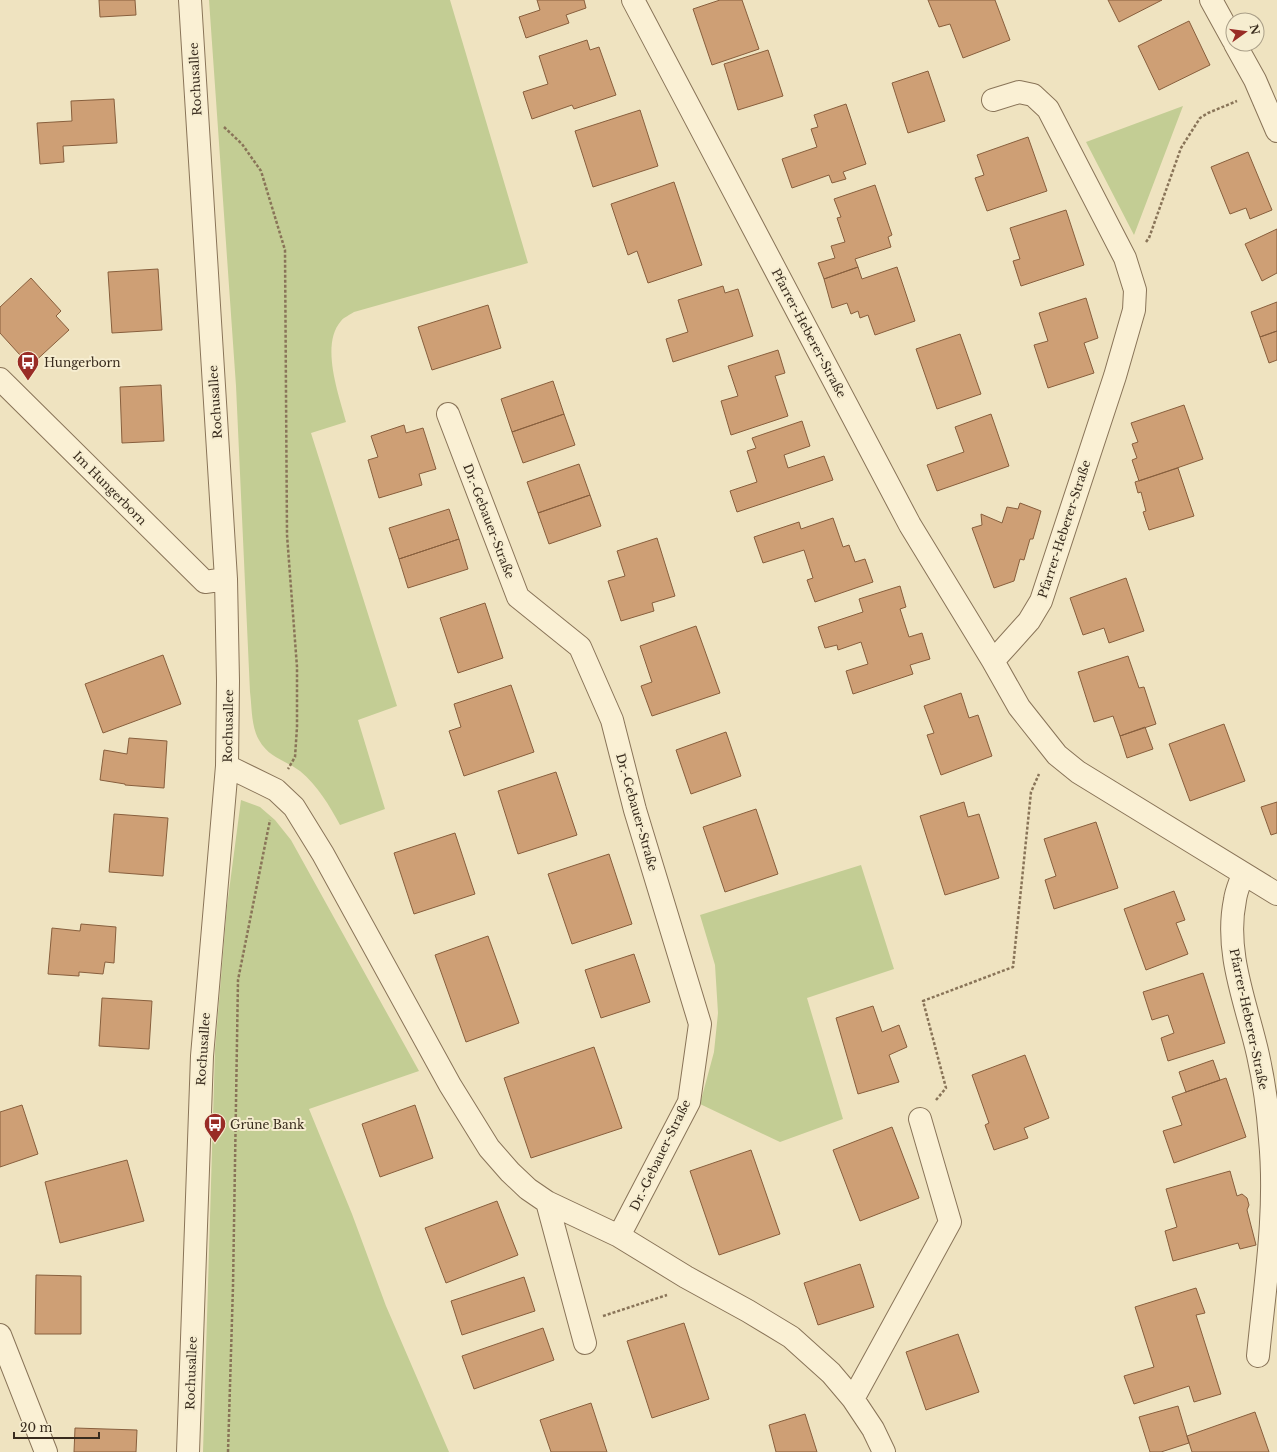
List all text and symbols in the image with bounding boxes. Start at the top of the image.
north arrow [1225,12,1265,52]
text: N [1247,23,1263,37]
street label: Rochusallee [186,42,204,116]
street label: Pfarrer-Heberer-Straße [769,266,850,400]
bus stop icon: Hungerborn [15,349,41,382]
place label: Hungerborn [44,355,121,370]
street label: Rochusallee [205,365,225,439]
street label: Im Hungerborn [70,448,150,528]
street label: Pfarrer-Heberer-Straße [1035,458,1093,600]
street label: Dr.-Gebauer-Straße [460,461,518,581]
street label: Rochusallee [220,689,236,763]
street label: Dr.-Gebauer-Straße [613,751,661,873]
street label: Pfarrer-Heberer-Straße [1227,947,1271,1091]
street label: Rochusallee [193,1012,213,1086]
street label: Dr.-Gebauer-Straße [627,1097,694,1213]
bus stop icon: Grüne Bank [202,1111,228,1144]
place label: Grüne Bank [230,1117,305,1132]
street label: Rochusallee [182,1336,200,1410]
scale bar [14,1414,99,1440]
text: 20 m [20,1420,52,1435]

